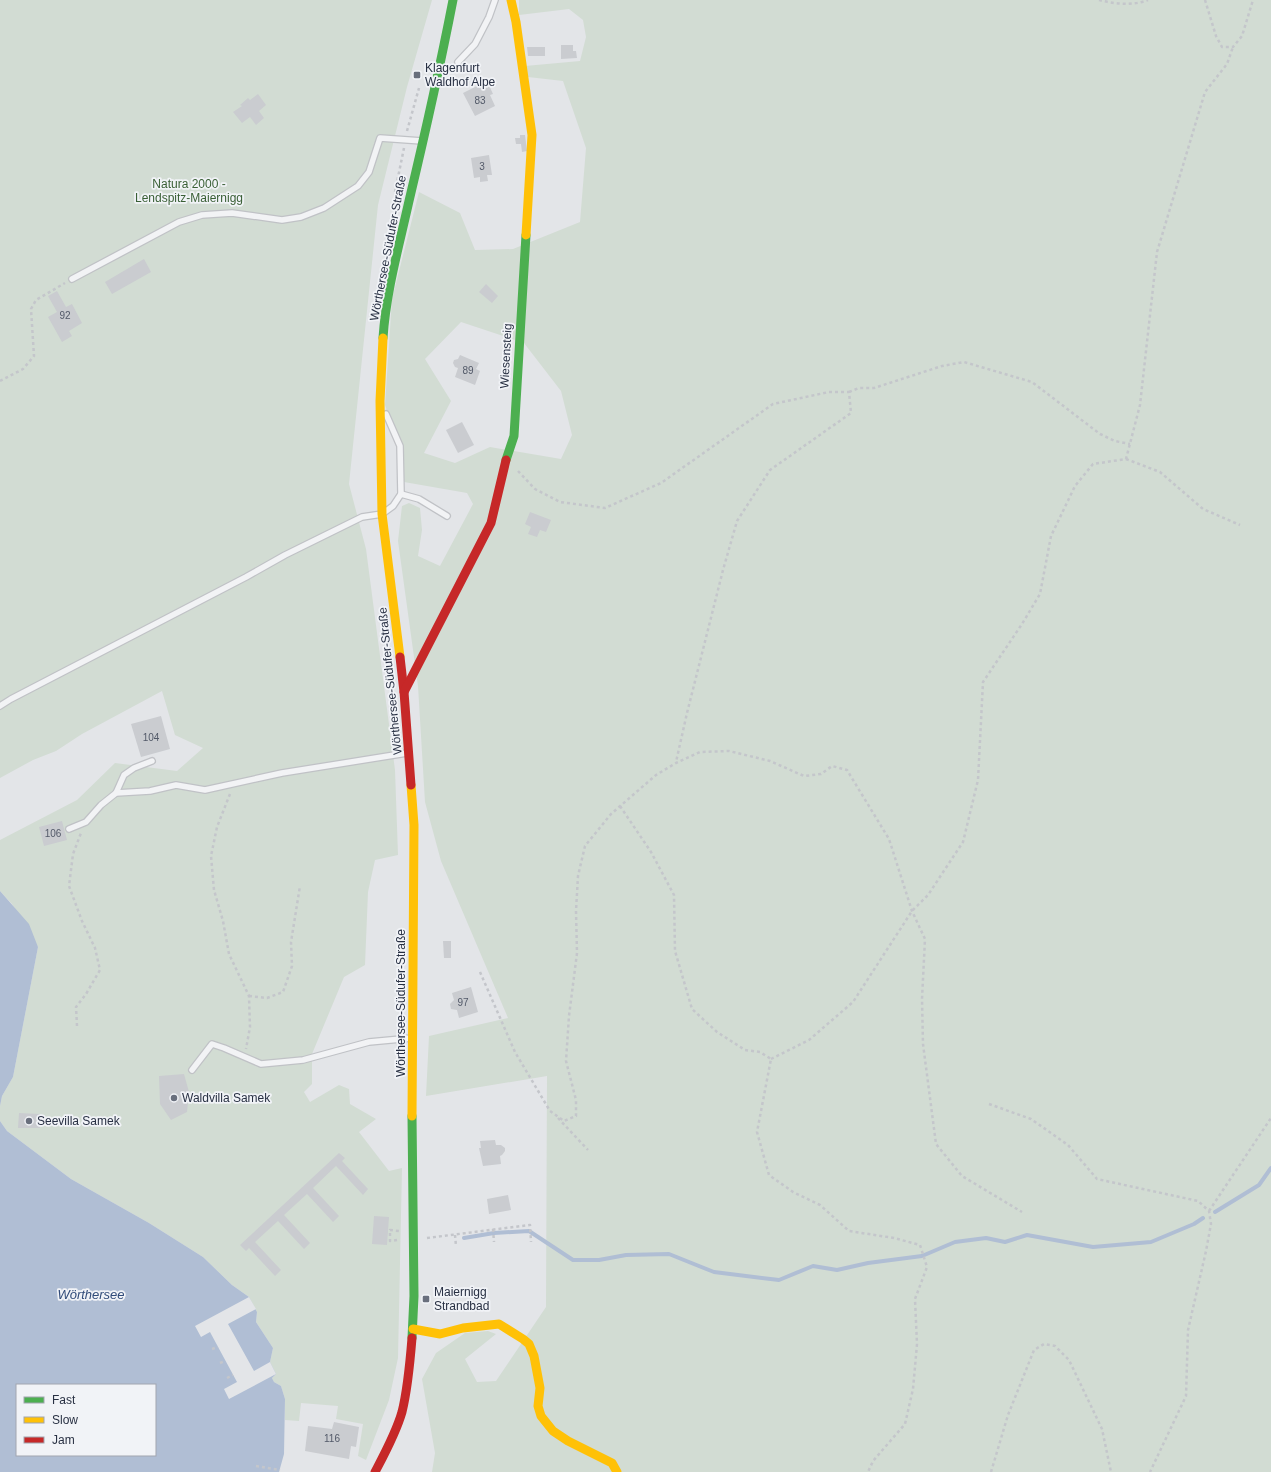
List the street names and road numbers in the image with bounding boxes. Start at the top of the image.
street label: Wörthersee-Südufer-Straße [367,174,409,322]
street label: Wiesensteig [497,323,515,389]
street label: Wörthersee-Südufer-Straße [375,606,405,755]
street label: Wörthersee-Südufer-Straße [394,929,408,1077]

